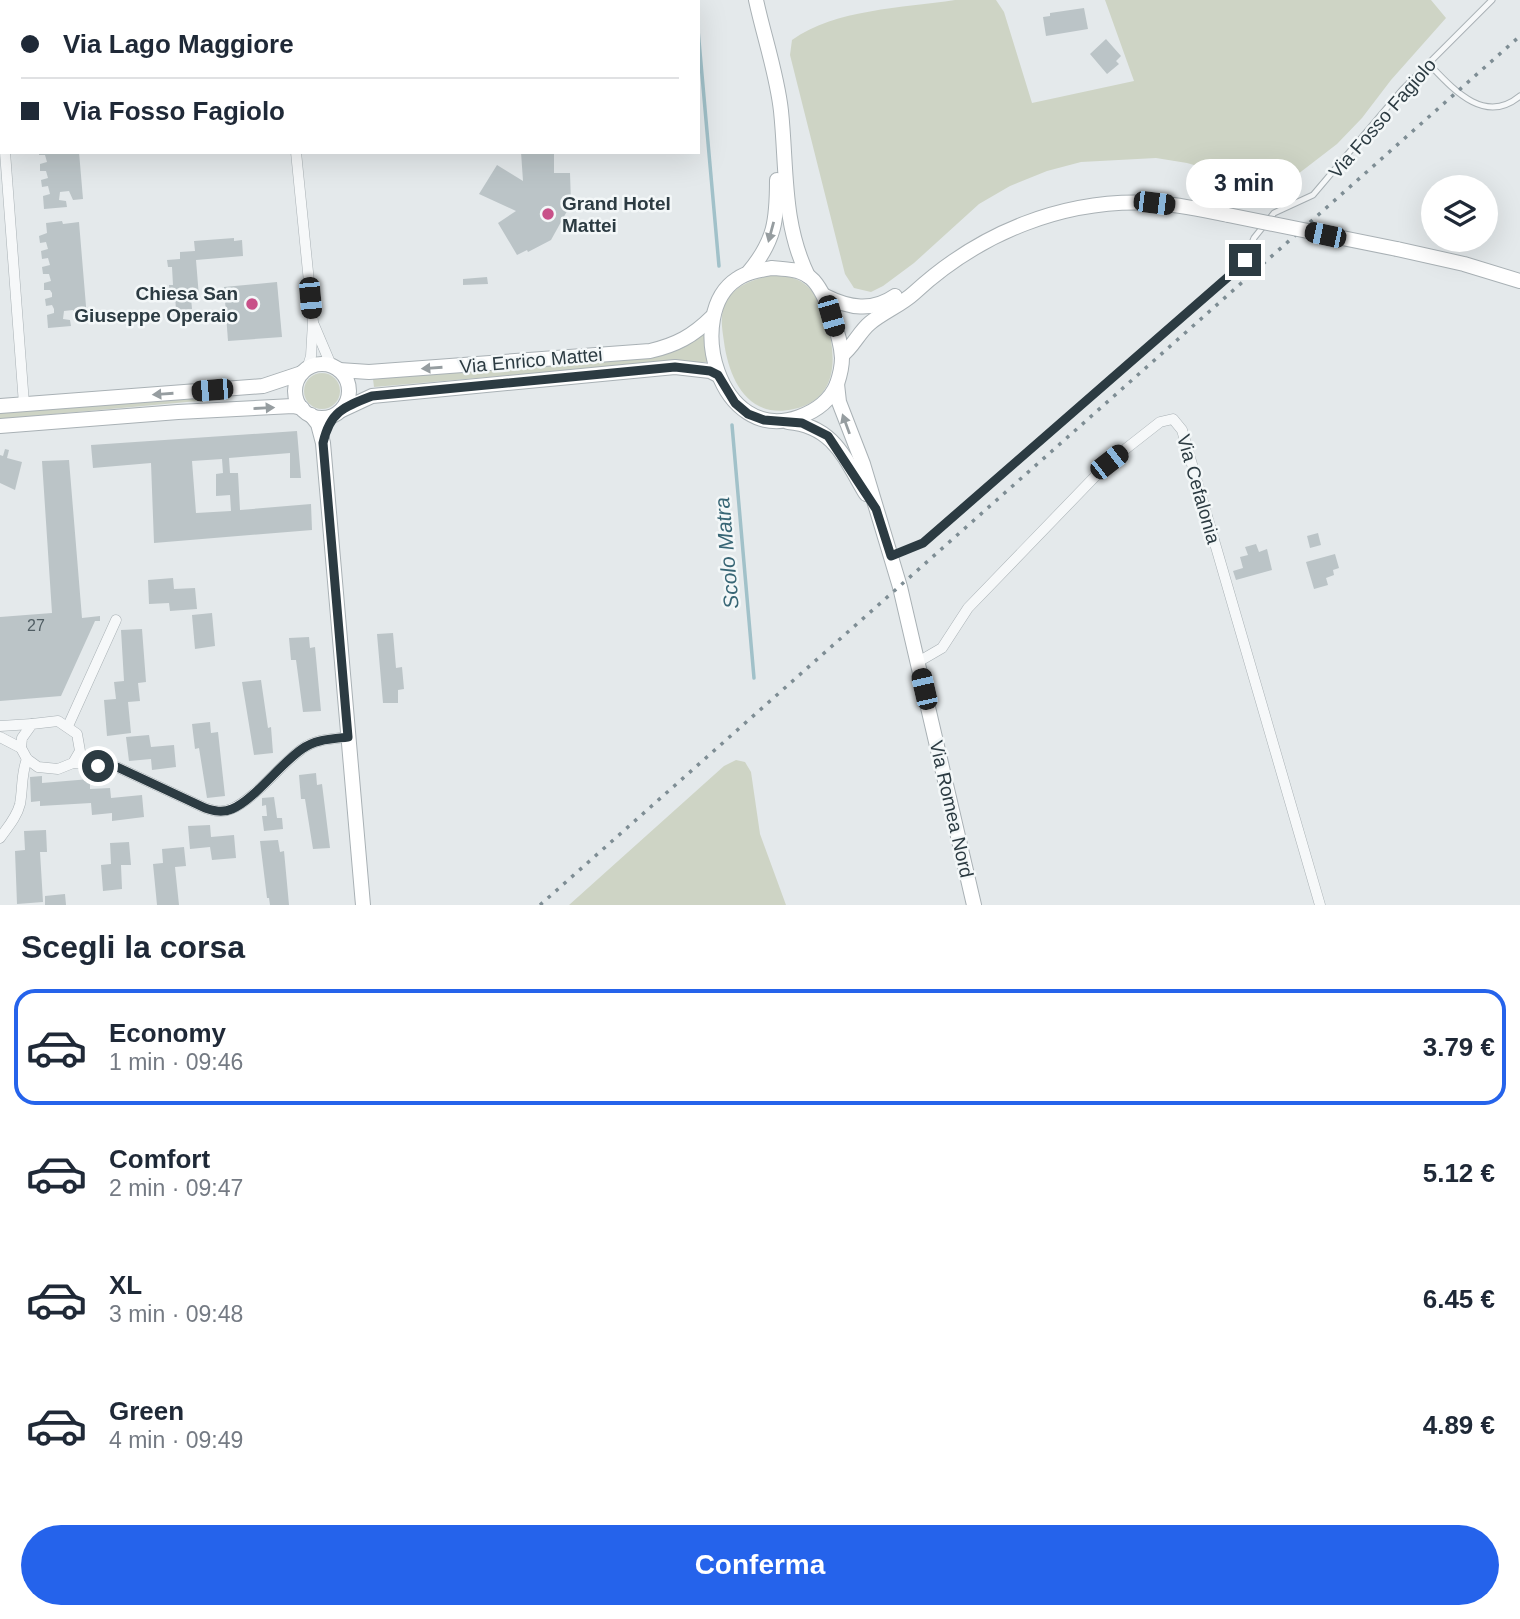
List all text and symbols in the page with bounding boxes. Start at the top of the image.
text: Via Lago Maggiore [63,29,294,59]
street label: Via Fosso Fagiolo [1325,54,1440,182]
text: Via Fosso Fagiolo [63,96,285,126]
callout: 3 min [1187,159,1303,208]
text: 3 min [1214,170,1274,196]
map controls [1421,175,1498,252]
button: layers [1421,175,1498,252]
car [1132,190,1177,216]
place label: Grand Hotel Mattei [562,193,671,236]
marker: Grand Hotel Mattei [540,206,556,222]
car [1303,220,1348,250]
one-way arrow [766,222,776,243]
route end [1229,244,1261,276]
car [298,276,323,320]
place label: Chiesa San Giuseppe Operaio [74,283,238,326]
car [816,293,847,339]
marker: Chiesa San Giuseppe Operaio [244,296,260,312]
street label: Via Enrico Mattei [459,344,603,377]
one-way arrow [421,363,443,374]
car [191,378,234,402]
one-way arrow [152,389,174,400]
one-way arrow [253,402,275,413]
one-way arrow [840,413,851,434]
street label: Via Cefalonia [1173,432,1224,547]
car [1086,441,1133,483]
water label: Scolo Matra [710,496,743,610]
house number: 27 [27,617,45,634]
car [910,666,939,712]
street label: Via Romea Nord [926,738,978,880]
route start [82,750,114,782]
text: Scegli la corsa [21,929,245,965]
icon: car [25,1016,88,1079]
text: Economy [109,1018,226,1048]
text: 3.79 € [1423,1032,1495,1062]
text: 1 min · 09:46 [109,1049,243,1075]
icon: car [25,1142,88,1205]
text: Comfort [109,1144,210,1174]
text: 5.12 € [1423,1158,1495,1188]
text: 2 min · 09:47 [109,1175,243,1201]
icon: car [25,1268,88,1331]
text: XL [109,1270,142,1300]
text: 6.45 € [1423,1284,1495,1314]
text: 3 min · 09:48 [109,1301,243,1327]
icon: car [25,1394,88,1457]
text: Green [109,1396,184,1426]
text: 4.89 € [1423,1410,1495,1440]
text: 4 min · 09:49 [109,1427,243,1453]
button: Conferma [21,1525,1499,1605]

